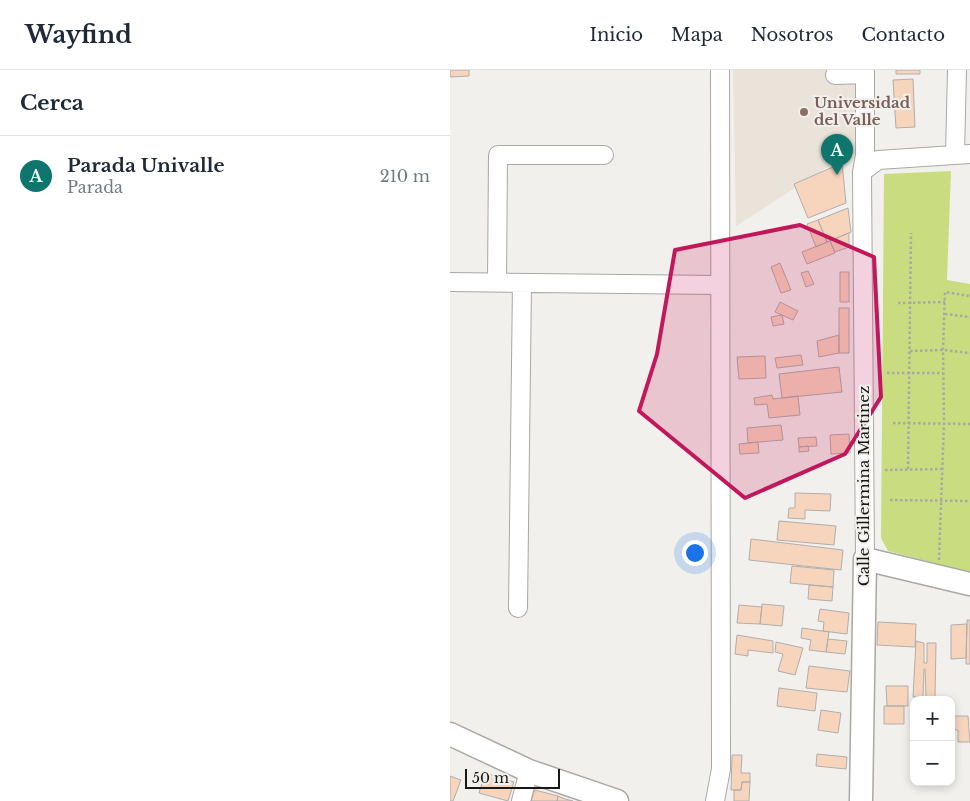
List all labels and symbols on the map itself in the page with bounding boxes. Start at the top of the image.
place label: Universidad del Valle [814,93,911,129]
marker: Universidad del Valle [798,106,810,118]
pin: A [821,134,853,175]
street label: Calle Gillermina Martinez [854,386,873,586]
your location [682,540,708,566]
scale bar [465,766,560,789]

